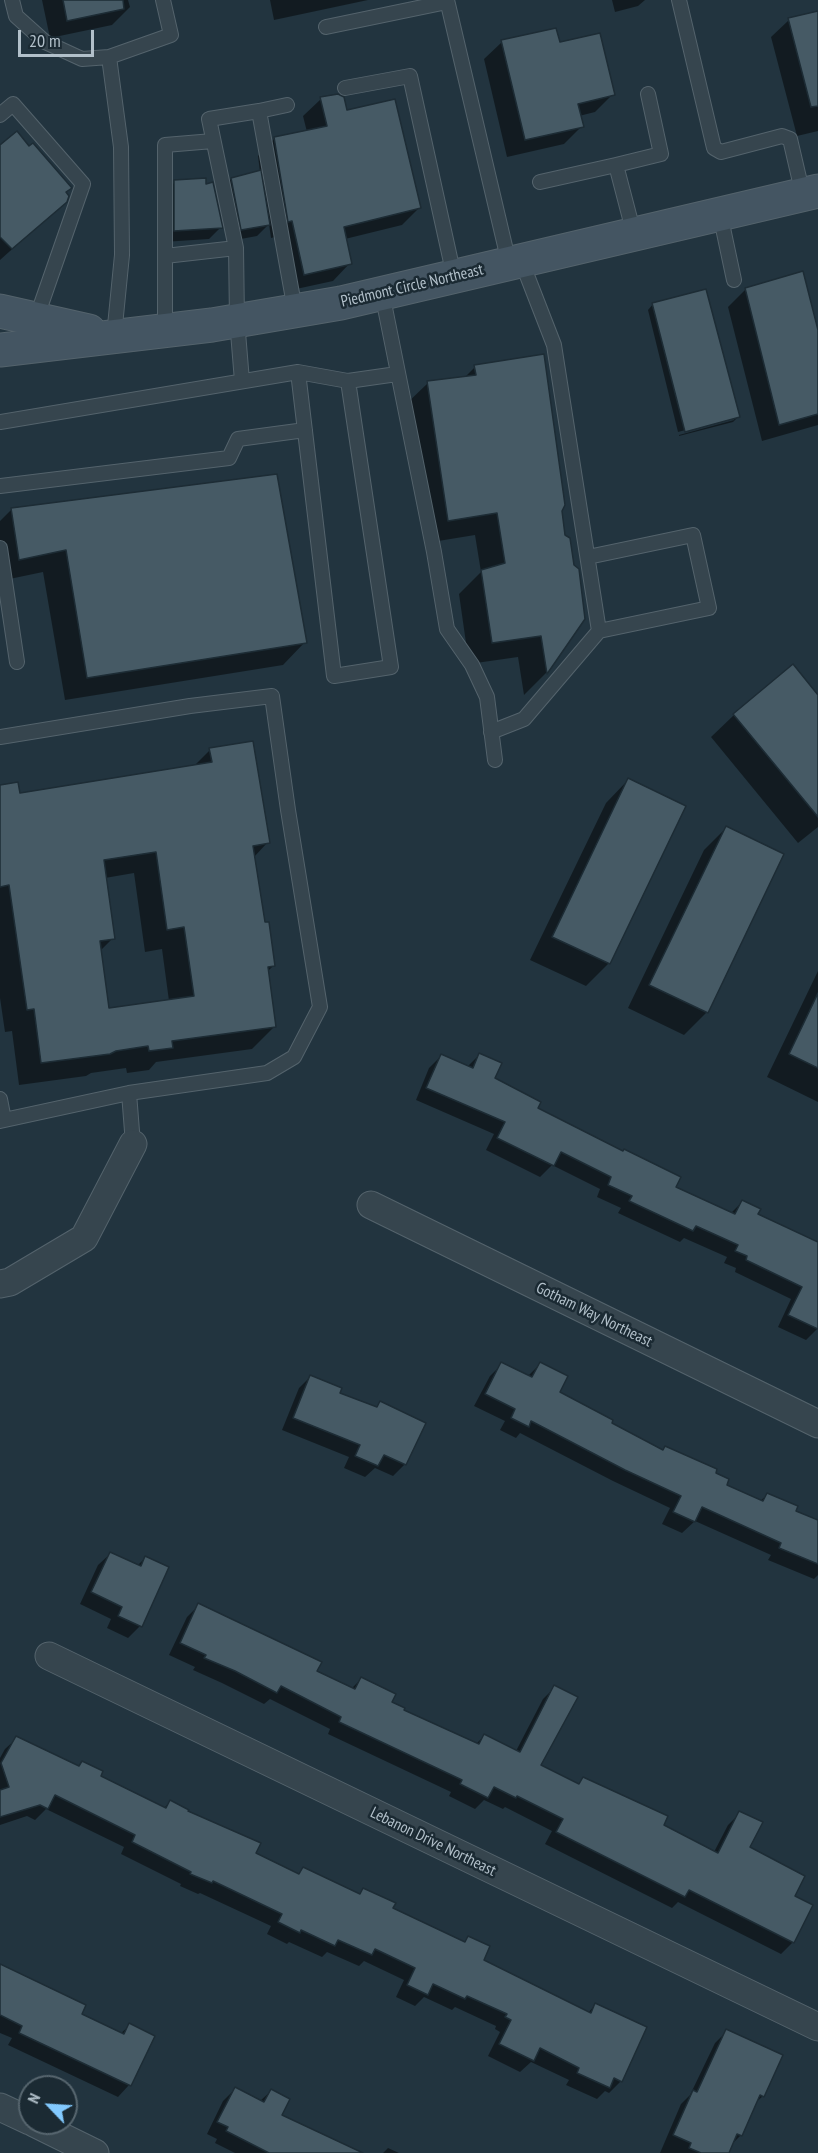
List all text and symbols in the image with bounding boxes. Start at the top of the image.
scale bar [21,18,98,56]
text: 20 m [29,29,61,52]
street label: Piedmont Circle Northeast [339,260,485,312]
street label: Gotham Way Northeast [533,1279,655,1351]
street label: Lebanon Drive Northeast [367,1803,499,1881]
north arrow [18,2075,78,2135]
text: N [23,2090,44,2106]

